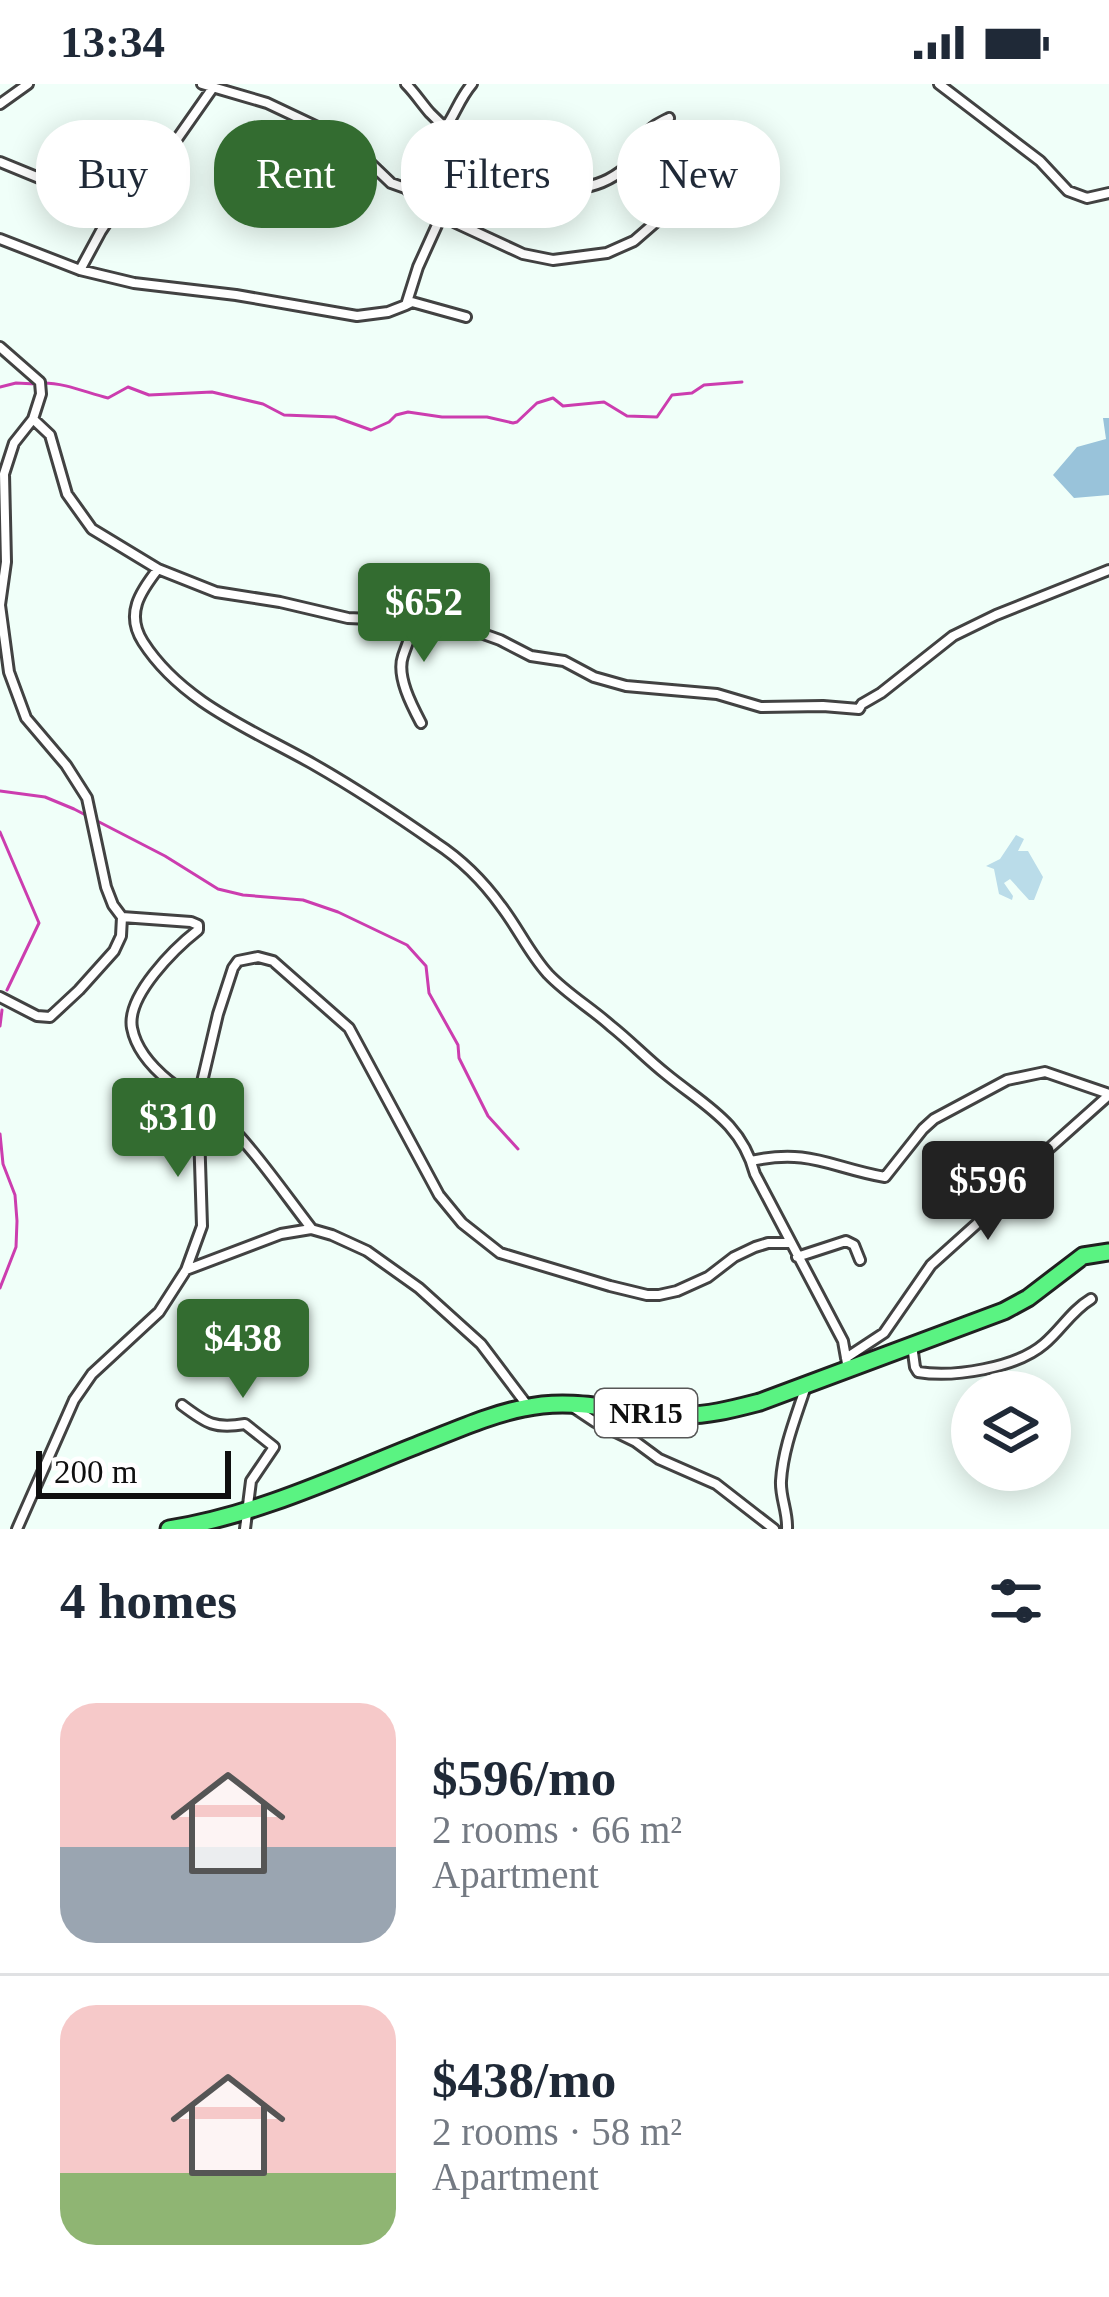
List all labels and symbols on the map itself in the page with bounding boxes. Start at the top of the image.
pin: $652 [353,563,495,665]
pin: $310 [107,1078,249,1180]
pin: $596 [917,1141,1059,1243]
pin: $438 [172,1299,314,1401]
road number: NR15 [595,1389,697,1437]
scale bar [36,1445,231,1498]

